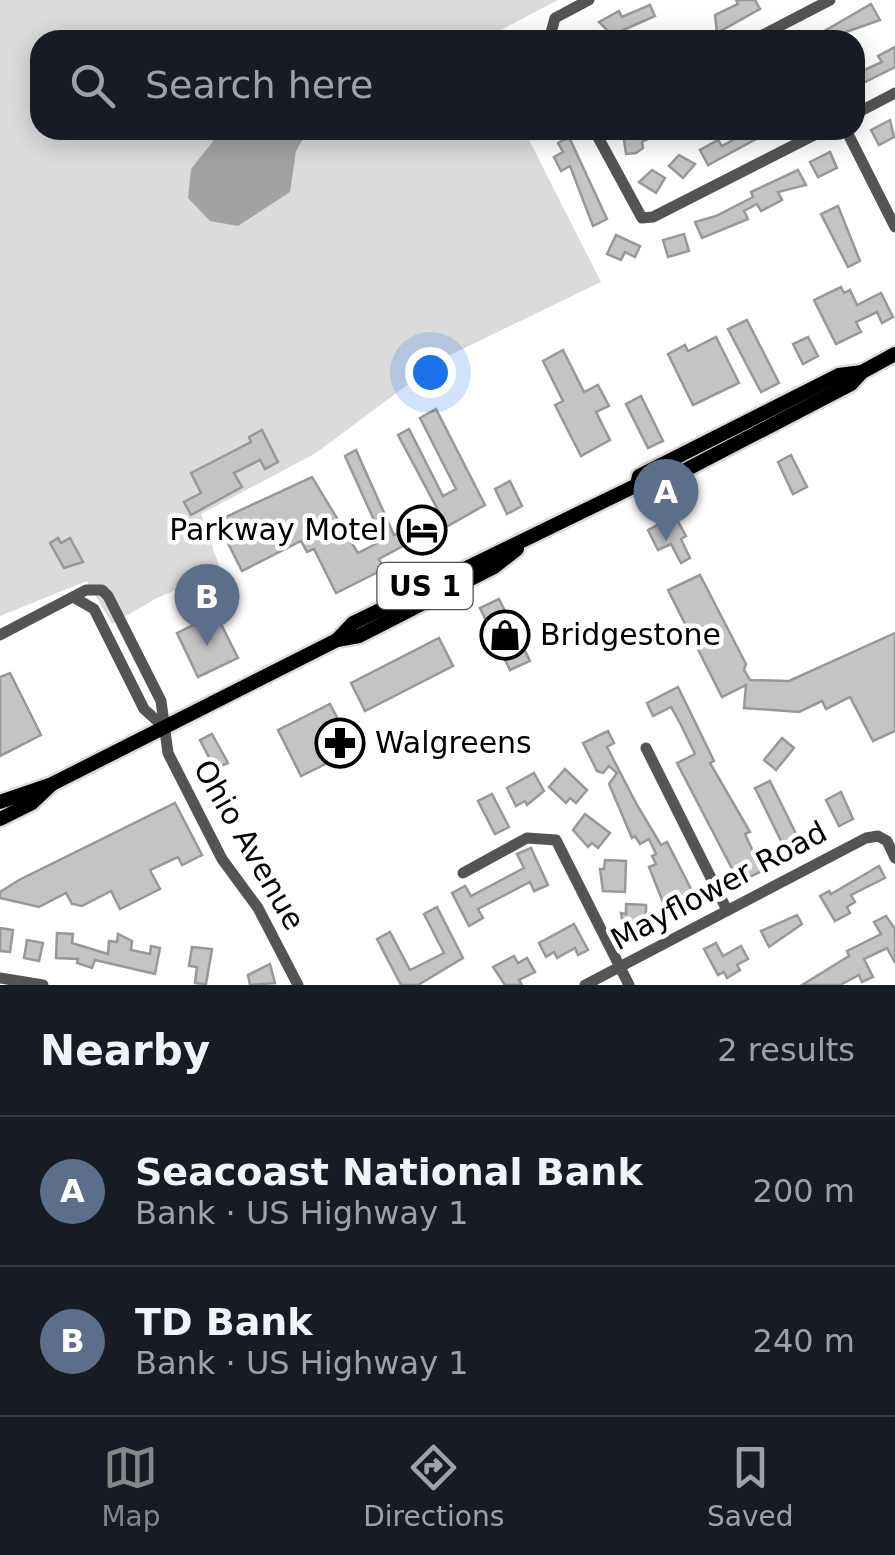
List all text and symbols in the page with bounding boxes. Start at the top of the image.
search box [30,30,865,140]
icon: search [65,58,120,113]
text: Search here [145,63,373,107]
your location [405,347,456,398]
pin: A [634,458,698,541]
hotel icon: Parkway Motel [396,504,448,556]
place label: Parkway Motel [169,512,387,547]
road number: US 1 [378,563,472,609]
pin: B [174,564,240,646]
shop icon: Bridgestone [479,609,531,661]
place label: Bridgestone [540,617,721,652]
pharmacy icon: Walgreens [314,717,366,769]
place label: Walgreens [375,725,532,760]
street label: Ohio Avenue [187,754,312,936]
street label: Mayflower Road [605,814,833,957]
text: Nearby [40,1026,210,1075]
text: 2 results [717,1031,855,1069]
text: Seacoast National Bank [135,1150,643,1194]
text: A [60,1172,85,1210]
text: 200 m [753,1172,855,1210]
text: Bank · US Highway 1 [135,1194,469,1232]
text: TD Bank [135,1300,313,1344]
text: B [60,1322,85,1360]
text: 240 m [753,1322,855,1360]
text: Bank · US Highway 1 [135,1344,469,1382]
tab: Map [101,1440,160,1533]
tab: Directions [363,1440,504,1533]
tab: Saved [707,1440,794,1533]

